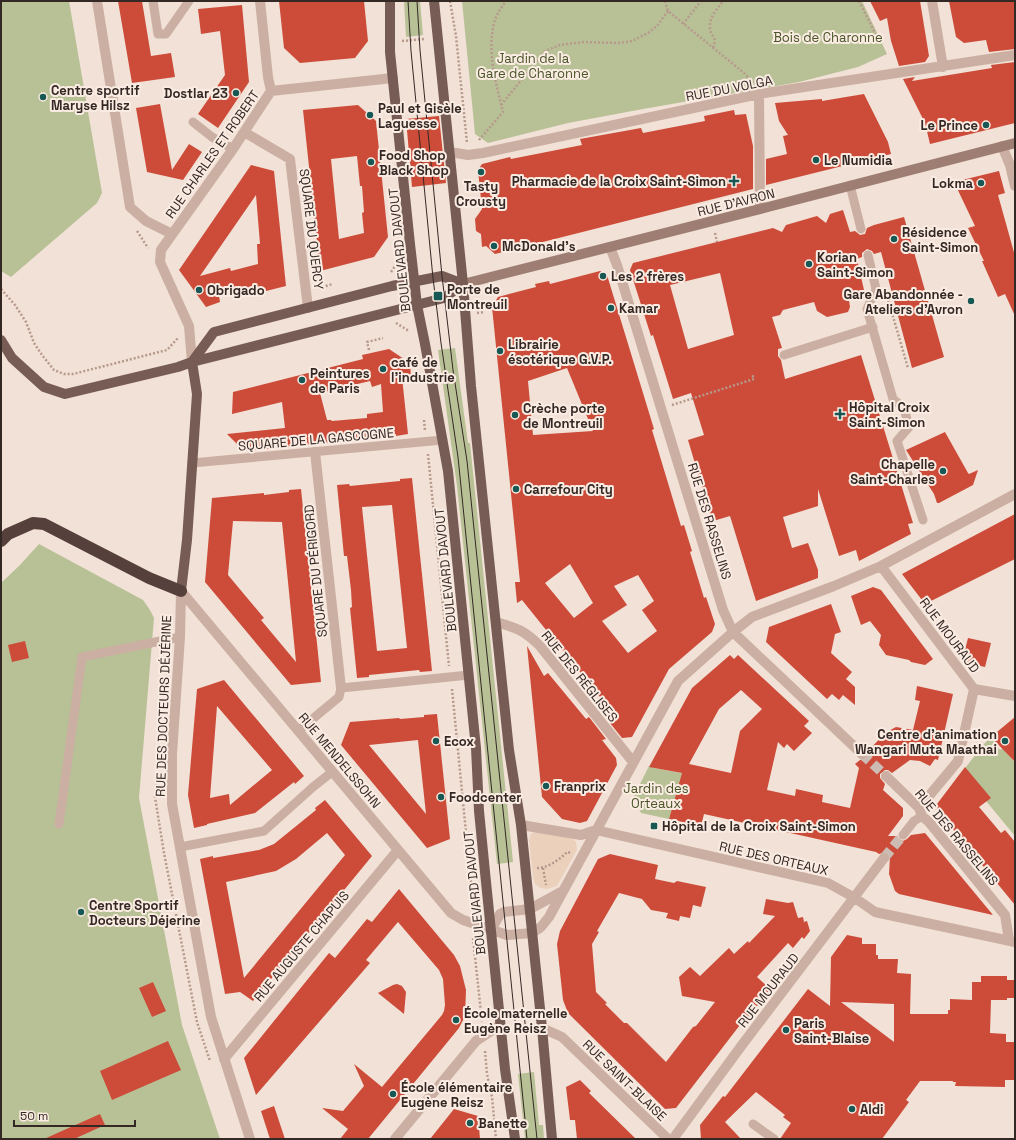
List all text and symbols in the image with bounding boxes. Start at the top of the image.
park label: Bois de Charonne [773,29,883,46]
park label: Jardin de la Gare de Charonne [477,50,589,82]
street label: RUE DU VOLGA [684,72,774,105]
place label: Centre sportif Maryse Hilsz [51,82,140,114]
place label: Dostlar 23 [164,85,228,102]
street label: RUE CHARLES ET ROBERT [162,87,263,222]
marker: Dostlar 23 [231,88,241,98]
marker: Centre sportif Maryse Hilsz [38,92,48,102]
place label: Paul et Gisèle Laguesse [378,100,462,132]
marker: Paul et Gisèle Laguesse [365,110,375,120]
place label: Le Prince [921,117,978,134]
marker: Le Prince [981,120,991,130]
place label: Food Shop Black Shop [379,147,449,179]
place label: Le Numidia [824,152,893,169]
marker: Le Numidia [811,155,821,165]
marker: Food Shop Black Shop [366,157,376,167]
marker: Tasty Crousty [476,167,486,177]
street label: SQUARE DU QUERCY [296,168,327,291]
place label: Pharmacie de la Croix Saint-Simon [512,173,726,190]
place label: Lokma [932,175,973,192]
marker: Pharmacie de la Croix Saint-Simon [729,176,739,186]
place label: Tasty Crousty [456,178,506,210]
marker: Lokma [976,178,986,188]
street label: RUE D'AVRON [696,185,777,220]
street label: BOULEVARD DAVOUT [384,187,414,313]
place label: Résidence Saint-Simon [902,224,978,256]
marker: Résidence Saint-Simon [889,234,899,244]
place label: McDonald's [502,238,576,255]
marker: McDonald's [489,241,499,251]
place label: Korian Saint-Simon [817,249,893,281]
marker: Korian Saint-Simon [804,259,814,269]
place label: Les 2 frères [611,268,684,285]
marker: Les 2 frères [598,271,608,281]
place label: Porte de Montreuil [447,281,508,313]
place label: Obrigado [207,282,265,299]
marker: Obrigado [194,285,204,295]
place label: Gare Abandonnée - Ateliers d’Avron [843,286,963,318]
marker: Porte de Montreuil [432,290,444,302]
marker: Gare Abandonnée - Ateliers d’Avron [966,296,976,306]
place label: Kamar [619,300,658,317]
marker: Kamar [606,303,616,313]
place label: Librairie ésotérique G.V.P. [508,336,612,368]
marker: Librairie ésotérique G.V.P. [495,346,505,356]
place label: café de l'industrie [391,354,455,386]
marker: café de l'industrie [378,364,388,374]
place label: Peintures de Paris [310,365,370,397]
marker: Peintures de Paris [297,375,307,385]
place label: Hôpital Croix Saint-Simon [849,399,930,431]
place label: Crèche porte de Montreuil [523,400,605,432]
marker: Hôpital Croix Saint-Simon [834,408,846,420]
marker: Crèche porte de Montreuil [510,410,520,420]
street label: SQUARE DE LA GASCOGNE [237,424,395,455]
place label: Chapelle Saint-Charles [850,456,935,488]
street label: RUE DES RASSELINS [684,461,735,582]
marker: Chapelle Saint-Charles [938,466,948,476]
place label: Carrefour City [524,481,613,498]
marker: Carrefour City [511,484,521,494]
street label: SQUARE DU PÉRIGORD [300,504,331,638]
street label: BOULEVARD DAVOUT [430,507,460,633]
street label: RUE MOURAUD [916,594,983,676]
street label: RUE DES DOCTEURS DÉJÉRINE [152,615,175,797]
street label: RUE DES RÉGLISES [538,627,622,725]
street label: RUE MENDELSSOHN [295,709,385,812]
place label: Centre d’animation Wangari Muta Maathai [855,726,997,758]
place label: Ecox [444,733,474,750]
marker: Ecox [431,736,441,746]
marker: Centre d’animation Wangari Muta Maathai [1000,736,1010,746]
place label: Franprix [554,778,606,795]
park label: Jardin des Orteaux [623,780,689,812]
marker: Franprix [541,781,551,791]
street label: RUE DES RASSELINS [911,785,1002,889]
place label: Foodcenter [449,789,521,806]
marker: Foodcenter [436,792,446,802]
place label: Hôpital de la Croix Saint-Simon [662,818,856,835]
marker: Hôpital de la Croix Saint-Simon [649,821,659,831]
street label: BOULEVARD DAVOUT [459,830,489,956]
street label: RUE DES ORTEAUX [718,838,830,879]
street label: RUE AUGUSTE CHAPUIS [250,887,353,1005]
place label: Centre Sportif Docteurs Déjerine [89,897,201,929]
marker: Centre Sportif Docteurs Déjerine [76,907,86,917]
street label: RUE MOURAUD [734,950,803,1031]
place label: École maternelle Eugène Reisz [464,1005,567,1037]
marker: École maternelle Eugène Reisz [451,1015,461,1025]
place label: Paris Saint-Blaise [794,1015,869,1047]
marker: Paris Saint-Blaise [781,1025,791,1035]
street label: RUE SAINT-BLAISE [579,1036,670,1125]
place label: École élémentaire Eugène Reisz [401,1079,512,1111]
marker: École élémentaire Eugène Reisz [388,1089,398,1099]
place label: Aldi [860,1101,883,1118]
scale bar [14,1102,135,1128]
marker: Aldi [847,1104,857,1114]
text: 50 m [20,1108,48,1124]
place label: Banette [478,1115,527,1132]
marker: Banette [465,1118,475,1128]

